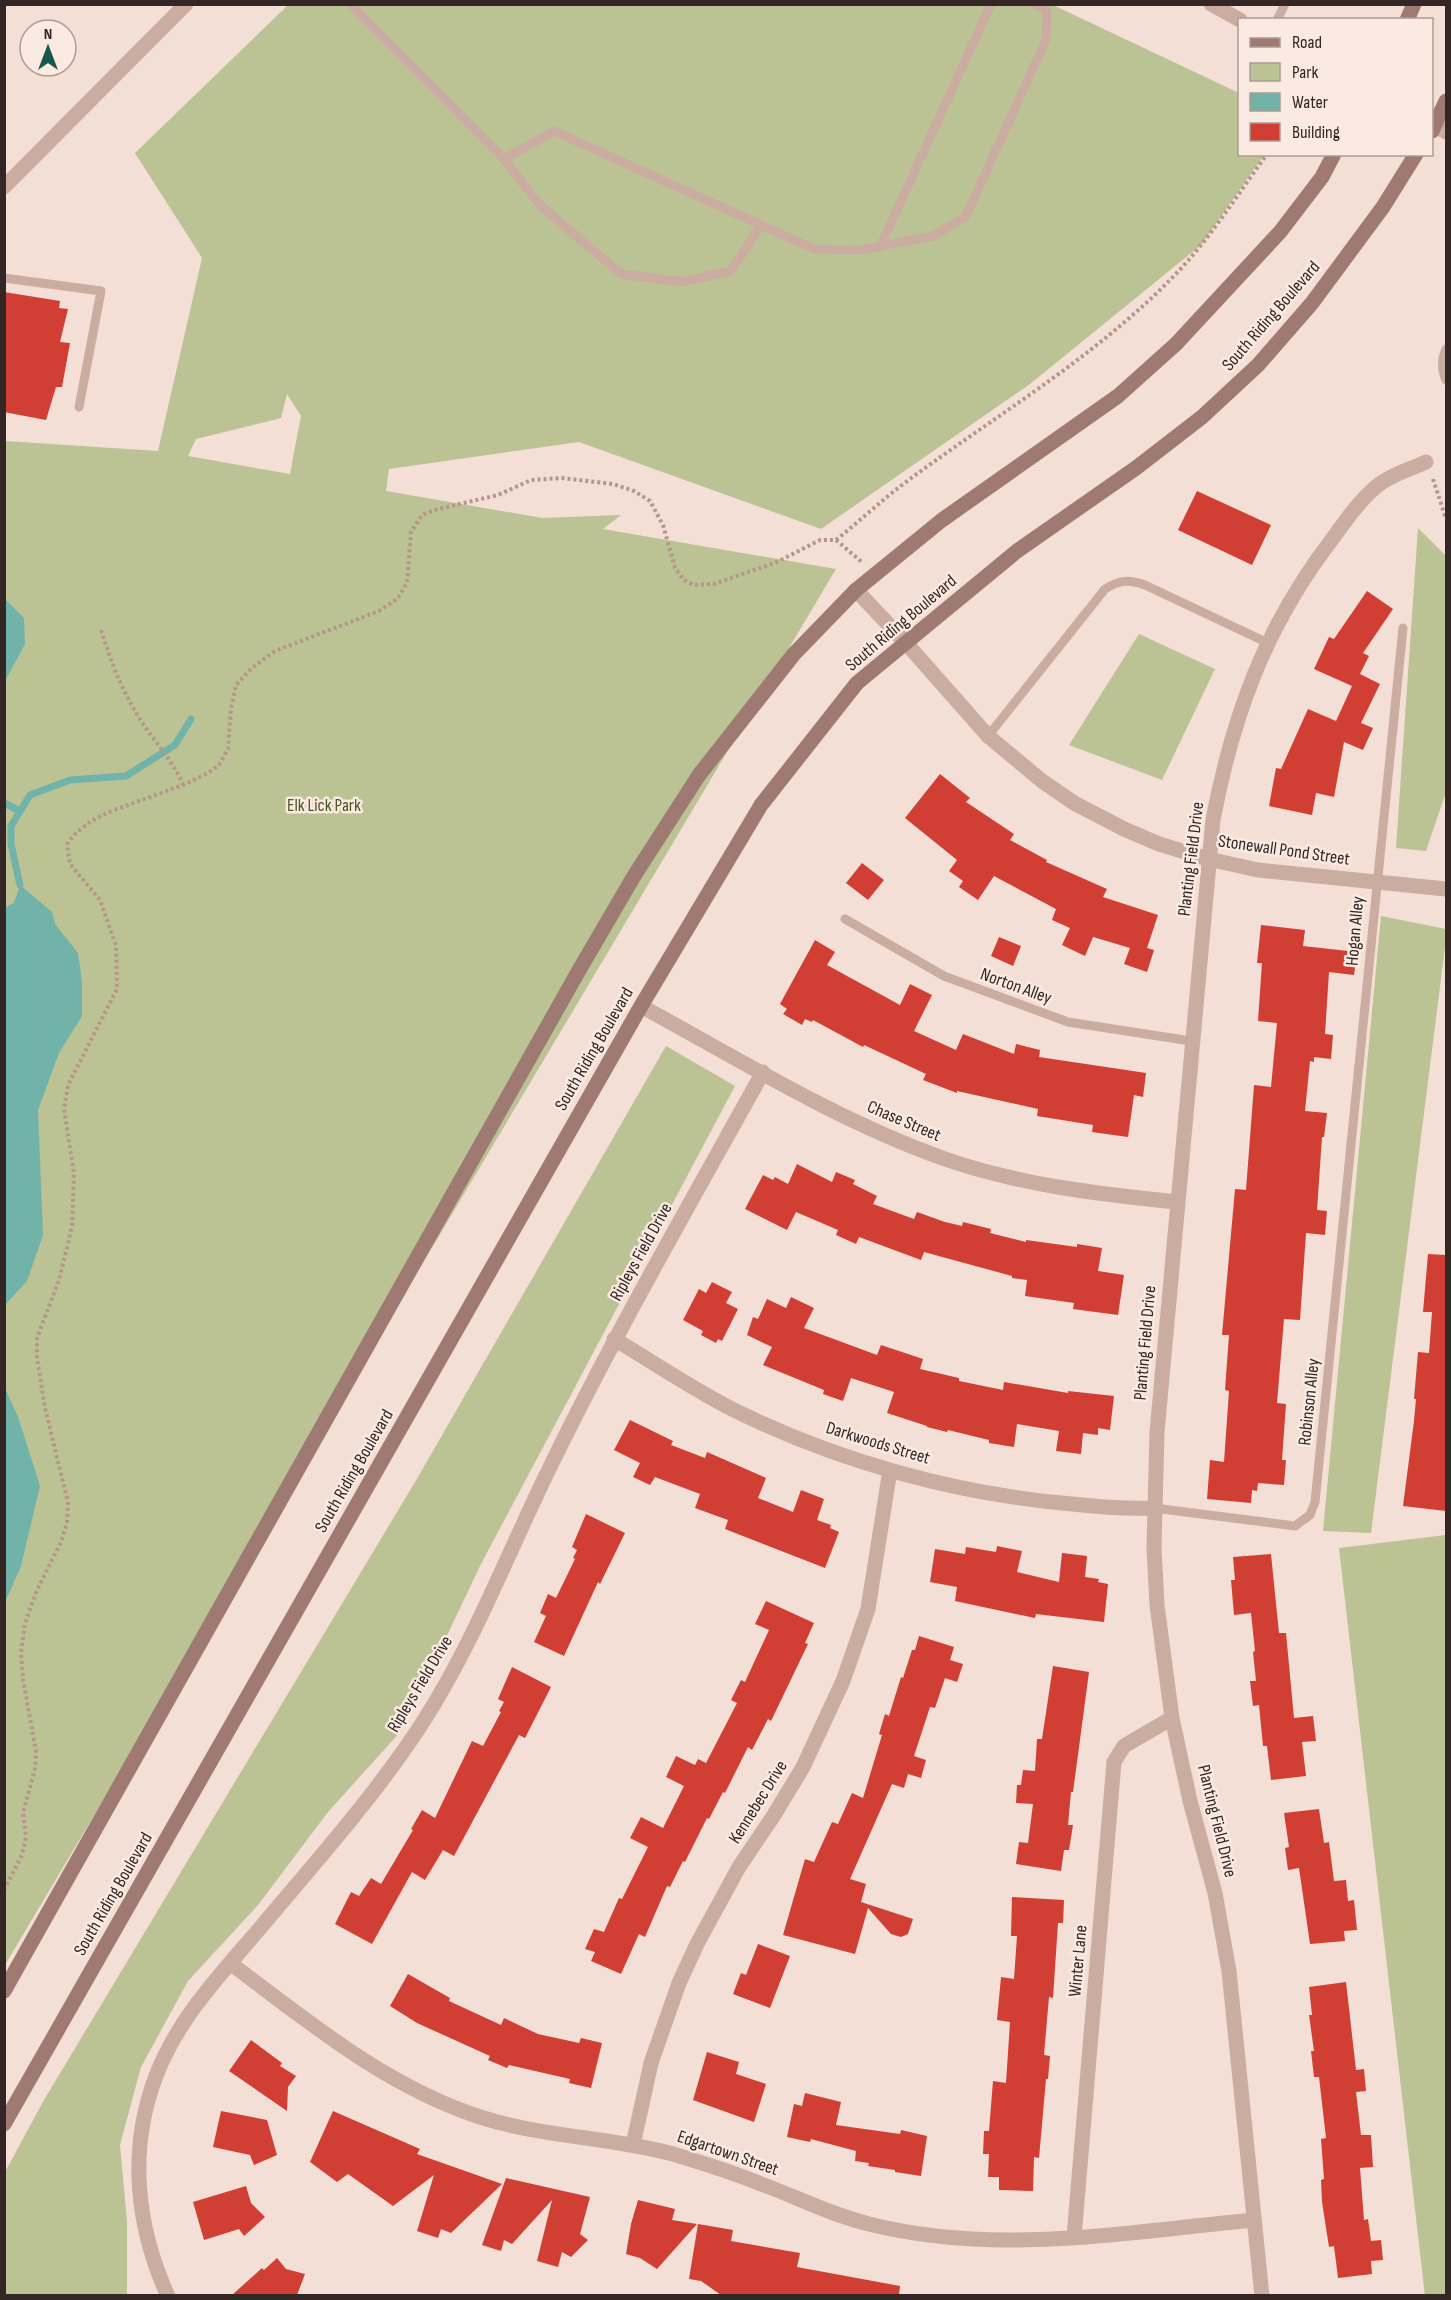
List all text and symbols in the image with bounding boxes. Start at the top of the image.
north arrow [18,18,78,78]
legend [1238,18,1433,156]
text: N [44,25,52,44]
text: Road [1292,32,1322,53]
text: Park [1292,62,1318,83]
text: Water [1292,92,1328,113]
text: Building [1292,122,1340,143]
street label: South Riding Boulevard [1218,257,1324,375]
street label: South Riding Boulevard [841,570,961,676]
park label: Elk Lick Park [287,795,361,816]
street label: Planting Field Drive [1174,801,1208,917]
street label: Stonewall Pond Street [1217,830,1352,870]
street label: Hogan Alley [1342,895,1369,967]
street label: Norton Alley [978,963,1054,1009]
street label: South Riding Boulevard [550,984,638,1114]
street label: Chase Street [864,1096,944,1146]
street label: Ripleys Field Drive [605,1199,677,1305]
street label: Planting Field Drive [1130,1285,1160,1401]
street label: Robinson Alley [1294,1357,1324,1447]
street label: South Riding Boulevard [310,1406,398,1536]
street label: Darkwoods Street [824,1417,933,1469]
street label: Ripleys Field Drive [383,1632,457,1736]
street label: Kennebec Drive [724,1757,792,1847]
street label: Planting Field Drive [1193,1763,1241,1879]
street label: South Riding Boulevard [69,1829,157,1959]
street label: Winter Lane [1064,1924,1092,1998]
street label: Edgartown Street [675,2126,782,2180]

